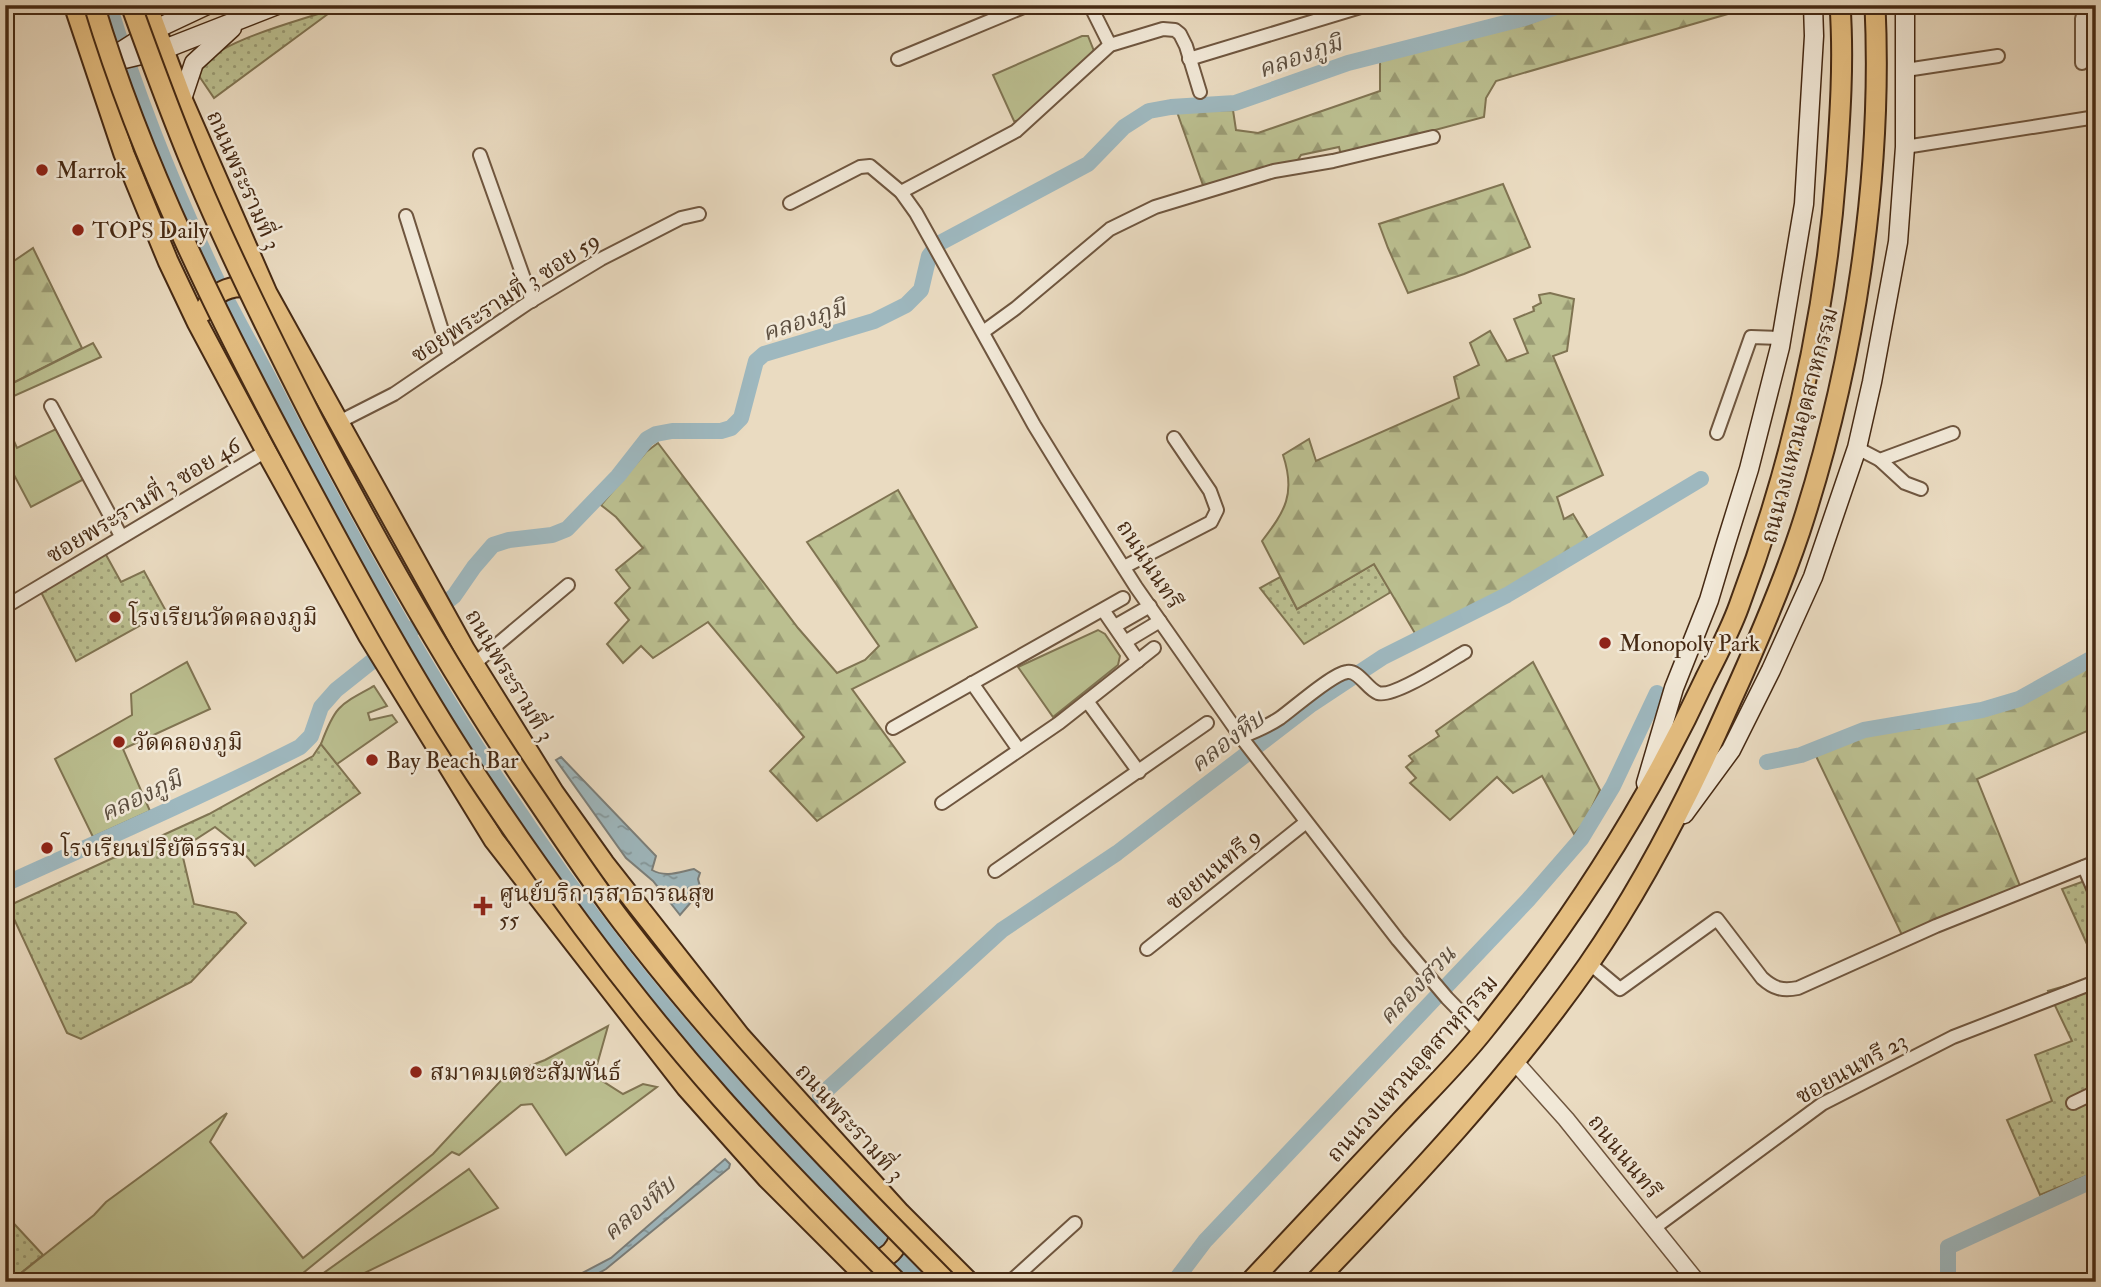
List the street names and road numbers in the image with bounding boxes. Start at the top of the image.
street label: ถนนพระรามที่ 3 [200,105,290,255]
street label: ซอยพระรามที่ 3 ซอย 59 [404,223,605,369]
street label: ถนนวงแหวนอุตสาหกรรม [1754,304,1845,546]
street label: ซอยพระรามที่ 3 ซอย 46 [39,428,247,570]
street label: ถนนนนทรี [1110,514,1189,615]
street label: ถนนพระรามที่ 3 [459,602,563,747]
street label: ซอยนนทรี 9 [1160,822,1267,917]
street label: ถนนวงแหวนอุตสาหกรรม [1320,968,1505,1168]
street label: ซอยนนทรี 23 [1790,1026,1912,1111]
street label: ถนนพระรามที่ 3 [789,1055,913,1188]
street label: ถนนนนทรี [1582,1108,1668,1205]

